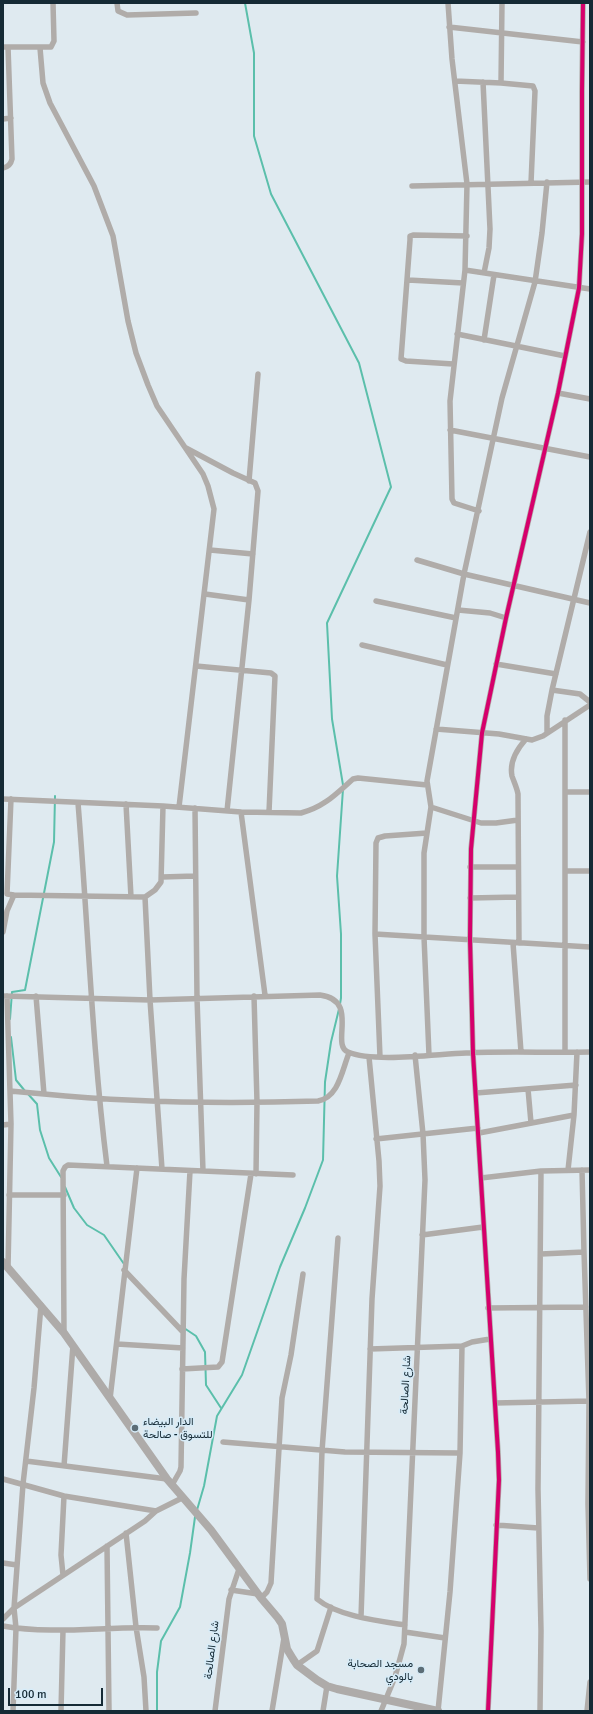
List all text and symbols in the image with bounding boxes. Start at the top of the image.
street label: شارع الصالحة [398,1355,414,1415]
place label: الدار البيضاء للتسوق - صالحة [143,1415,213,1441]
marker: الدار البيضاء للتسوق - صالحة [130,1423,140,1433]
street label: شارع الصالحة [202,1620,222,1680]
place label: مسجد الصحابة بالودي [348,1657,413,1683]
marker: مسجد الصحابة بالودي [416,1665,426,1675]
scale bar [10,1680,105,1706]
text: 100 m [15,1687,47,1702]

